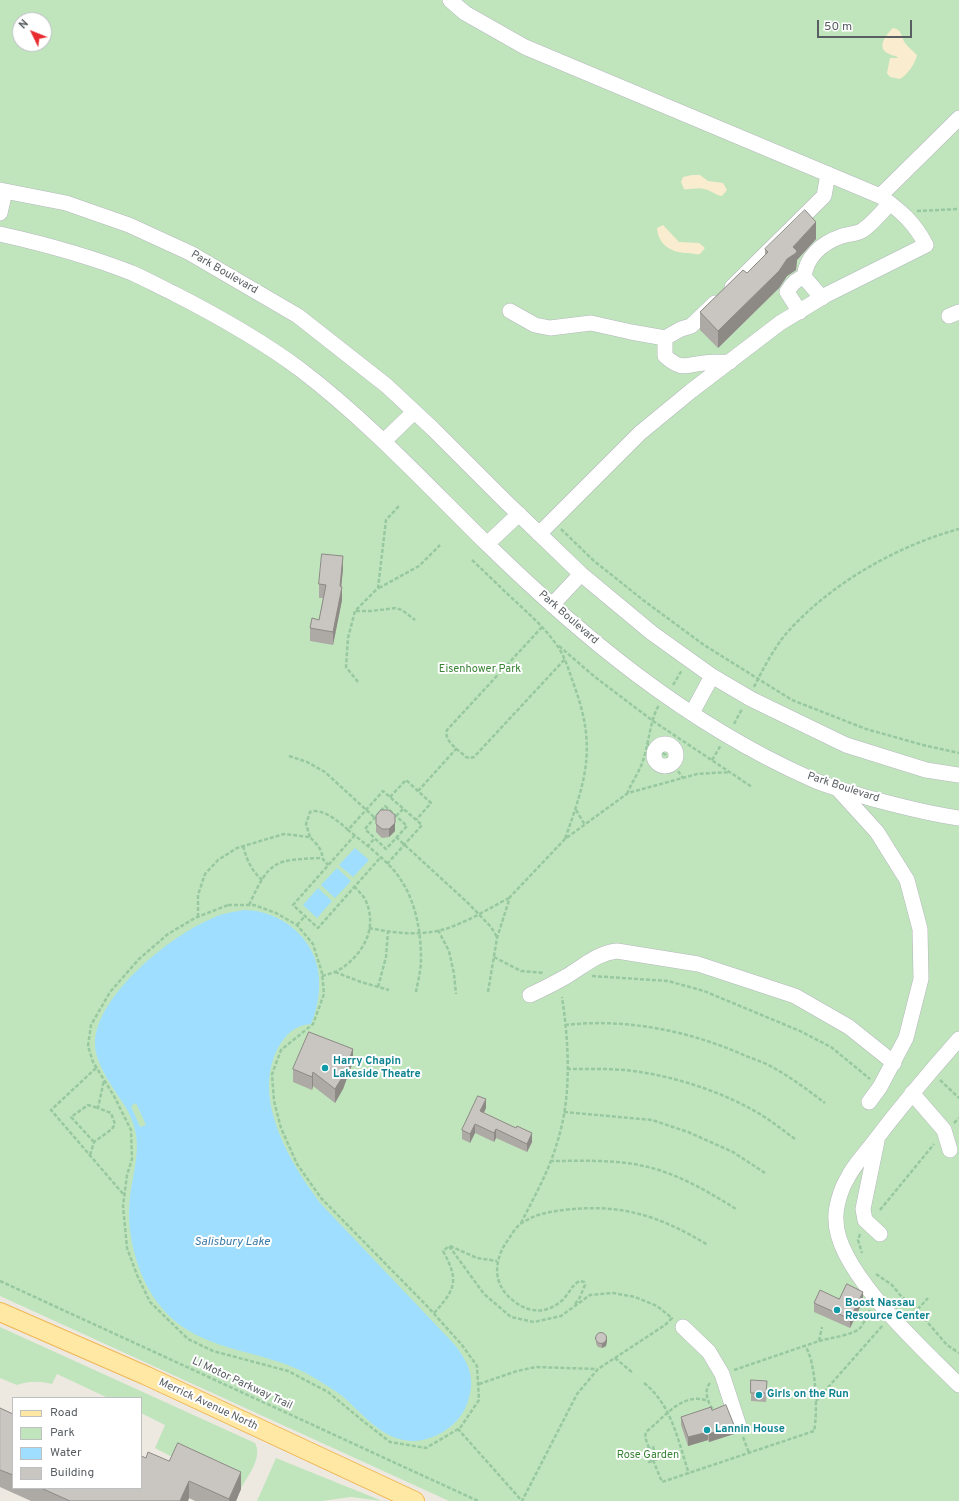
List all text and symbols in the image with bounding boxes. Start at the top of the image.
north arrow [12,12,52,52]
scale bar [819,12,914,38]
text: N [16,17,32,32]
text: 50 m [824,19,852,35]
street label: Park Boulevard [188,249,260,297]
street label: Park Boulevard [535,588,601,648]
park label: Eisenhower Park [439,663,521,677]
street label: Park Boulevard [805,770,881,806]
place label: Harry Chapin Lakeside Theatre [333,1055,421,1081]
marker: Harry Chapin Lakeside Theatre [320,1063,330,1073]
water label: Salisbury Lake [194,1236,270,1250]
place label: Boost Nassau Resource Center [845,1297,930,1323]
marker: Boost Nassau Resource Center [832,1305,842,1315]
street label: LI Motor Parkway Trail [190,1355,294,1413]
street label: Merrick Avenue North [156,1376,260,1434]
place label: Girls on the Run [767,1388,849,1402]
marker: Girls on the Run [754,1390,764,1400]
legend [12,1397,142,1489]
text: Road [50,1405,78,1421]
place label: Lannin House [715,1423,785,1437]
text: Park [50,1425,75,1441]
marker: Lannin House [702,1425,712,1435]
text: Water [50,1445,82,1461]
park label: Rose Garden [617,1449,679,1463]
text: Building [50,1465,94,1481]

